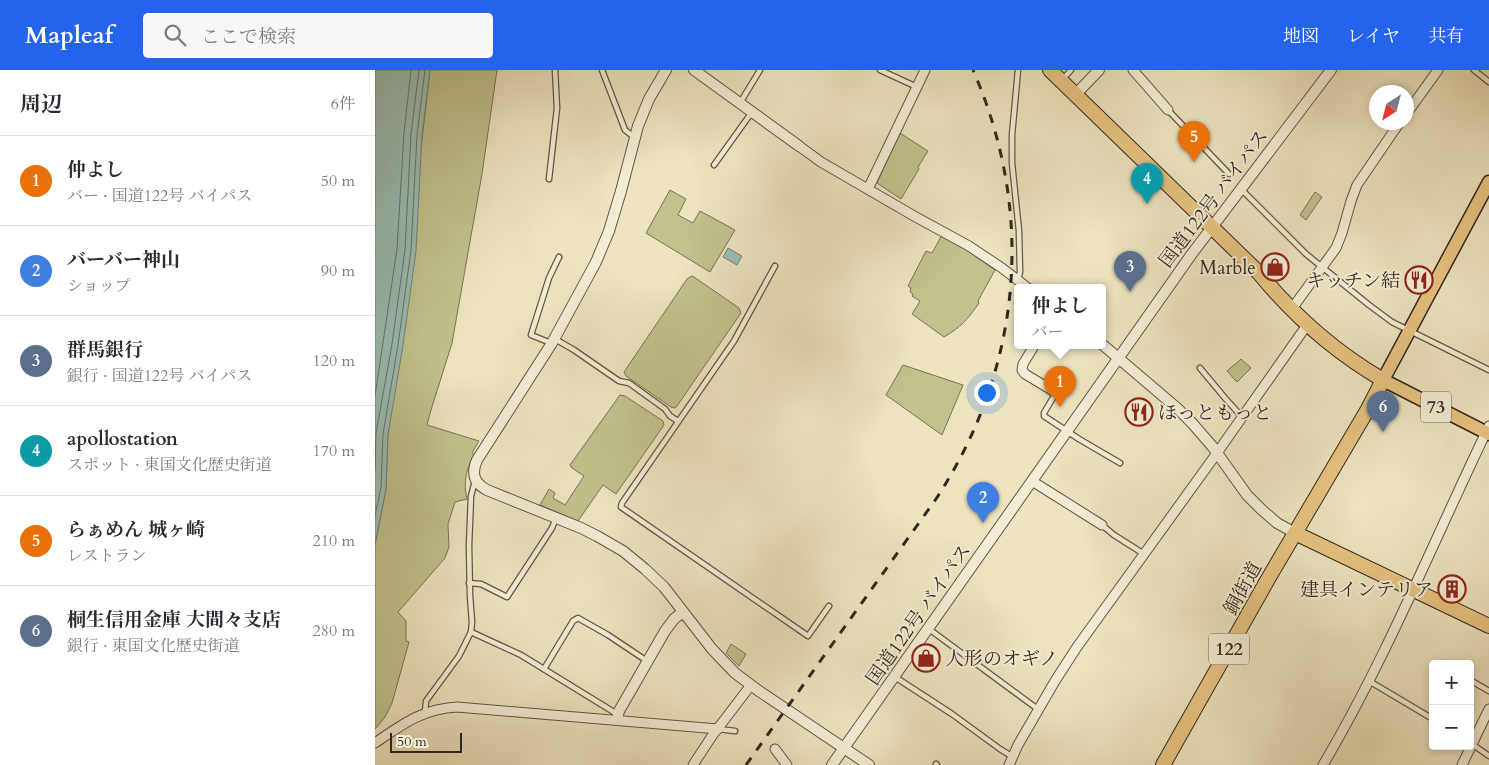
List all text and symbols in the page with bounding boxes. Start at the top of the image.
search box [143,13,493,58]
text: Mapleaf [25,19,113,52]
icon: search [161,21,189,49]
text: ここで検索 [201,24,296,50]
text: 地図 [1283,24,1319,49]
text: レイヤ [1347,24,1400,49]
text: 共有 [1428,24,1464,49]
north arrow [1369,85,1414,130]
text: 周辺 [20,90,62,119]
text: 6件 [331,93,355,115]
pin: 5 [1178,121,1210,162]
street label: 国道122号 バイパス [1153,124,1274,273]
text: 仲よし [67,157,124,183]
pin: 4 [1131,163,1163,204]
text: 1 [32,170,40,192]
text: 50 m [321,170,355,192]
text: バー · 国道122号 バイパス [67,185,252,207]
text: バーバー神山 [67,247,180,273]
pin: 3 [1114,251,1146,292]
shop icon: Marble [1260,252,1290,282]
place label: Marble [1199,255,1256,281]
text: 2 [32,260,40,282]
text: 90 m [321,260,355,282]
restaurant icon: キッチン結 [1404,265,1434,295]
place label: キッチン結 [1306,268,1400,294]
text: ショップ [67,275,131,297]
popup [1014,284,1106,349]
text: 仲よし [1031,293,1089,319]
text: バー [1031,321,1064,343]
text: 群馬銀行 [67,337,143,363]
text: 3 [32,350,40,372]
text: 120 m [313,350,355,372]
text: 銀行 · 国道122号 バイパス [67,365,252,387]
pin: 1 [1044,366,1076,407]
your location [974,380,1000,406]
pin: 6 [1367,391,1399,432]
road number: 73 [1421,392,1451,422]
restaurant icon: ほっともっと [1124,397,1154,427]
place label: ほっともっと [1158,400,1272,426]
text: apollostation [67,426,178,452]
text: 4 [32,440,40,462]
text: 170 m [313,440,355,462]
text: スポット · 東国文化歴史街道 [67,454,272,476]
pin: 2 [967,482,999,523]
text: らぁめん 城ヶ崎 [67,517,205,543]
text: 5 [32,530,40,552]
text: 210 m [313,530,355,552]
street label: 国道122号 バイパス [860,539,977,690]
text: レストラン [67,545,147,567]
street label: 銅街道 [1218,557,1268,620]
building icon: 建具インテリア [1437,574,1467,604]
place label: 建具インテリア [1300,577,1433,603]
text: 桐生信用金庫 大間々支店 [67,607,281,633]
text: 6 [32,620,40,642]
text: 280 m [313,620,355,642]
road number: 122 [1209,634,1249,664]
text: 銀行 · 東国文化歴史街道 [67,635,240,657]
shop icon: 人形のオギノ [911,643,941,673]
place label: 人形のオギノ [945,646,1059,672]
map controls [1429,660,1474,750]
button: + [1429,660,1474,705]
button: − [1429,705,1474,750]
scale bar [390,730,463,753]
text: 50 m [397,732,427,751]

